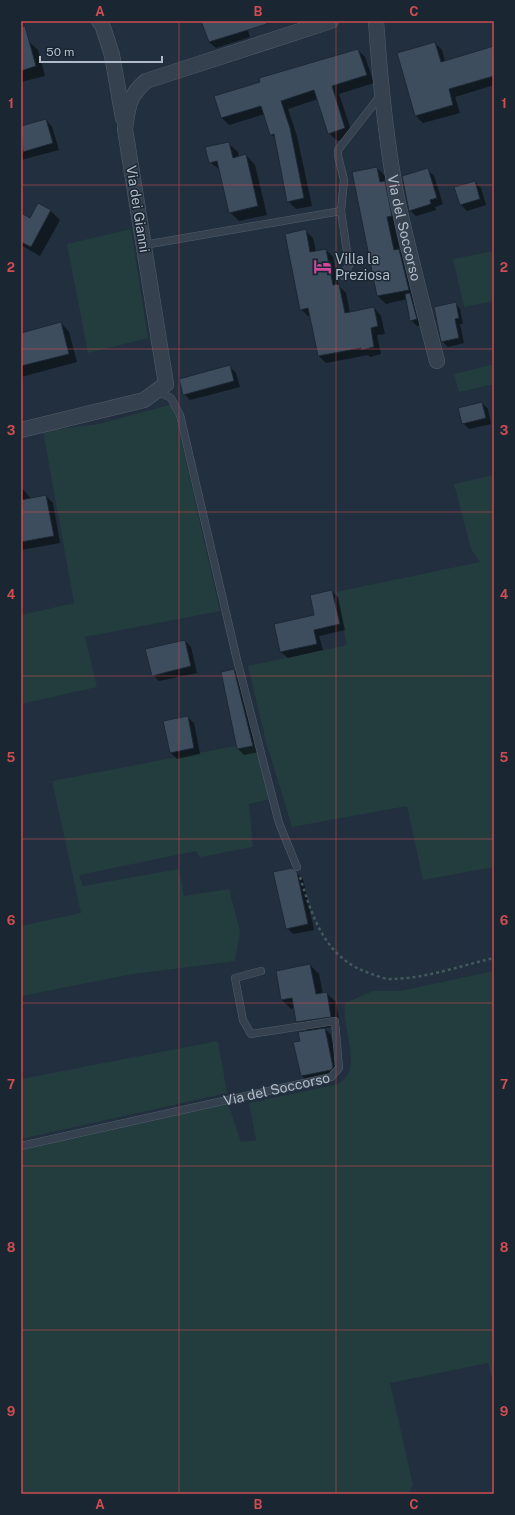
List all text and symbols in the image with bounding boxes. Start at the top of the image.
text: A [95,4,105,19]
text: B [254,4,263,19]
text: C [409,4,419,19]
scale bar [40,38,162,64]
text: 50 m [46,45,74,59]
text: 1 [8,96,14,111]
text: 1 [501,96,507,111]
street label: Via dei Gianni [123,164,153,254]
street label: Via del Soccorso [385,173,424,283]
place label: Villa la Preziosa [335,251,390,283]
hotel icon: Villa la Preziosa [312,257,332,277]
text: 2 [7,260,15,275]
text: 2 [500,260,508,275]
text: 3 [7,423,16,438]
text: 3 [500,423,509,438]
text: 4 [7,587,16,602]
text: 4 [500,587,509,602]
text: 5 [7,750,16,765]
text: 5 [500,750,509,765]
text: 6 [7,913,16,928]
text: 6 [500,913,509,928]
street label: Via del Soccorso [222,1069,332,1109]
text: 7 [7,1077,15,1092]
text: 7 [500,1077,508,1092]
text: 8 [7,1240,16,1255]
text: 8 [500,1240,509,1255]
text: 9 [7,1404,15,1419]
text: 9 [500,1404,508,1419]
text: A [95,1497,105,1512]
text: B [254,1497,263,1512]
text: C [409,1497,419,1512]

